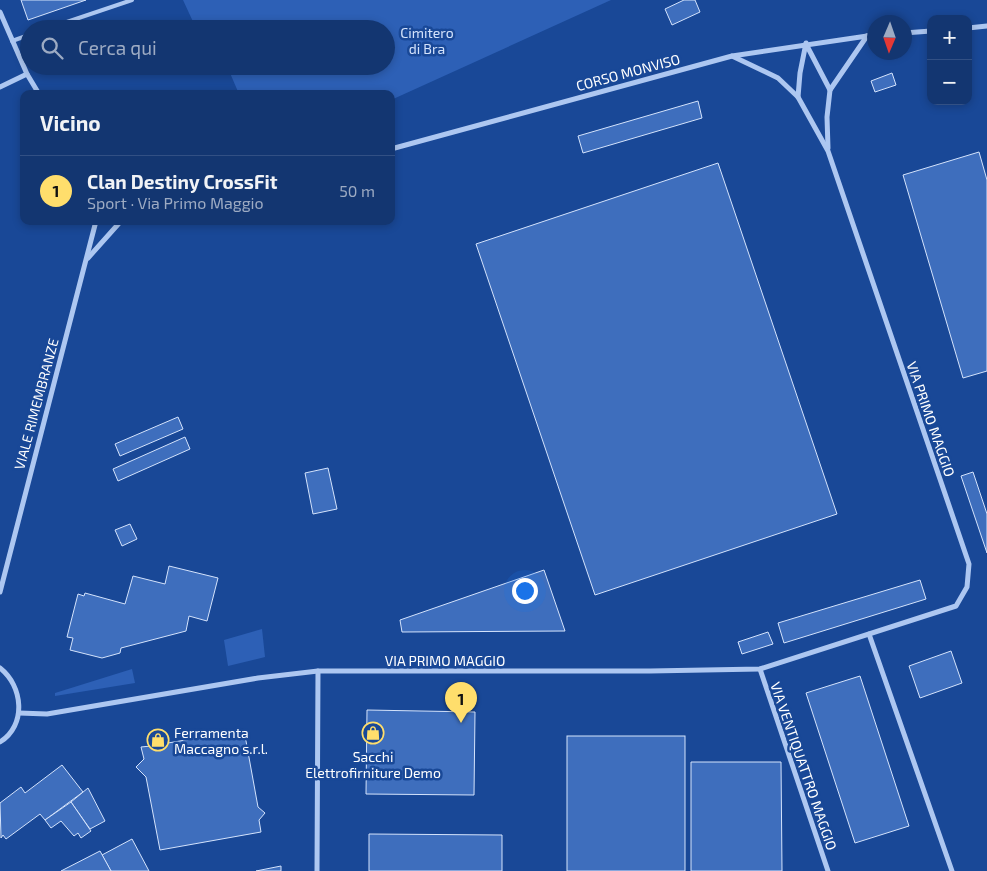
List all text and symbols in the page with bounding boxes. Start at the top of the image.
north arrow [867,15,912,60]
map controls [927,15,972,105]
button: + [927,15,972,60]
search box [20,20,395,75]
park label: Cimitero di Bra [400,24,454,57]
icon: search [38,34,66,62]
text: Cerca qui [78,36,157,59]
street label: CORSO MONVISO [574,50,682,94]
button: − [927,60,972,105]
text: Vicino [40,110,101,135]
text: Clan Destiny CrossFit [87,170,278,193]
text: 1 [53,181,59,200]
text: 50 m [339,181,375,200]
text: Sport · Via Primo Maggio [87,193,264,212]
street label: VIALE RIMEMBRANZE [10,336,62,472]
street label: VIA PRIMO MAGGIO [903,359,959,479]
your location [512,578,538,604]
street label: VIA PRIMO MAGGIO [385,652,505,669]
street label: VIA VENTIQUATTRO MAGGIO [767,680,841,852]
pin: 1 [445,682,477,723]
shop icon: Sacchi Elettrofirniture Demo [361,721,385,745]
place label: Ferramenta Maccagno s.r.l. [174,724,268,757]
shop icon: Ferramenta Maccagno s.r.l. [146,728,170,752]
place label: Sacchi Elettrofirniture Demo [305,748,441,781]

